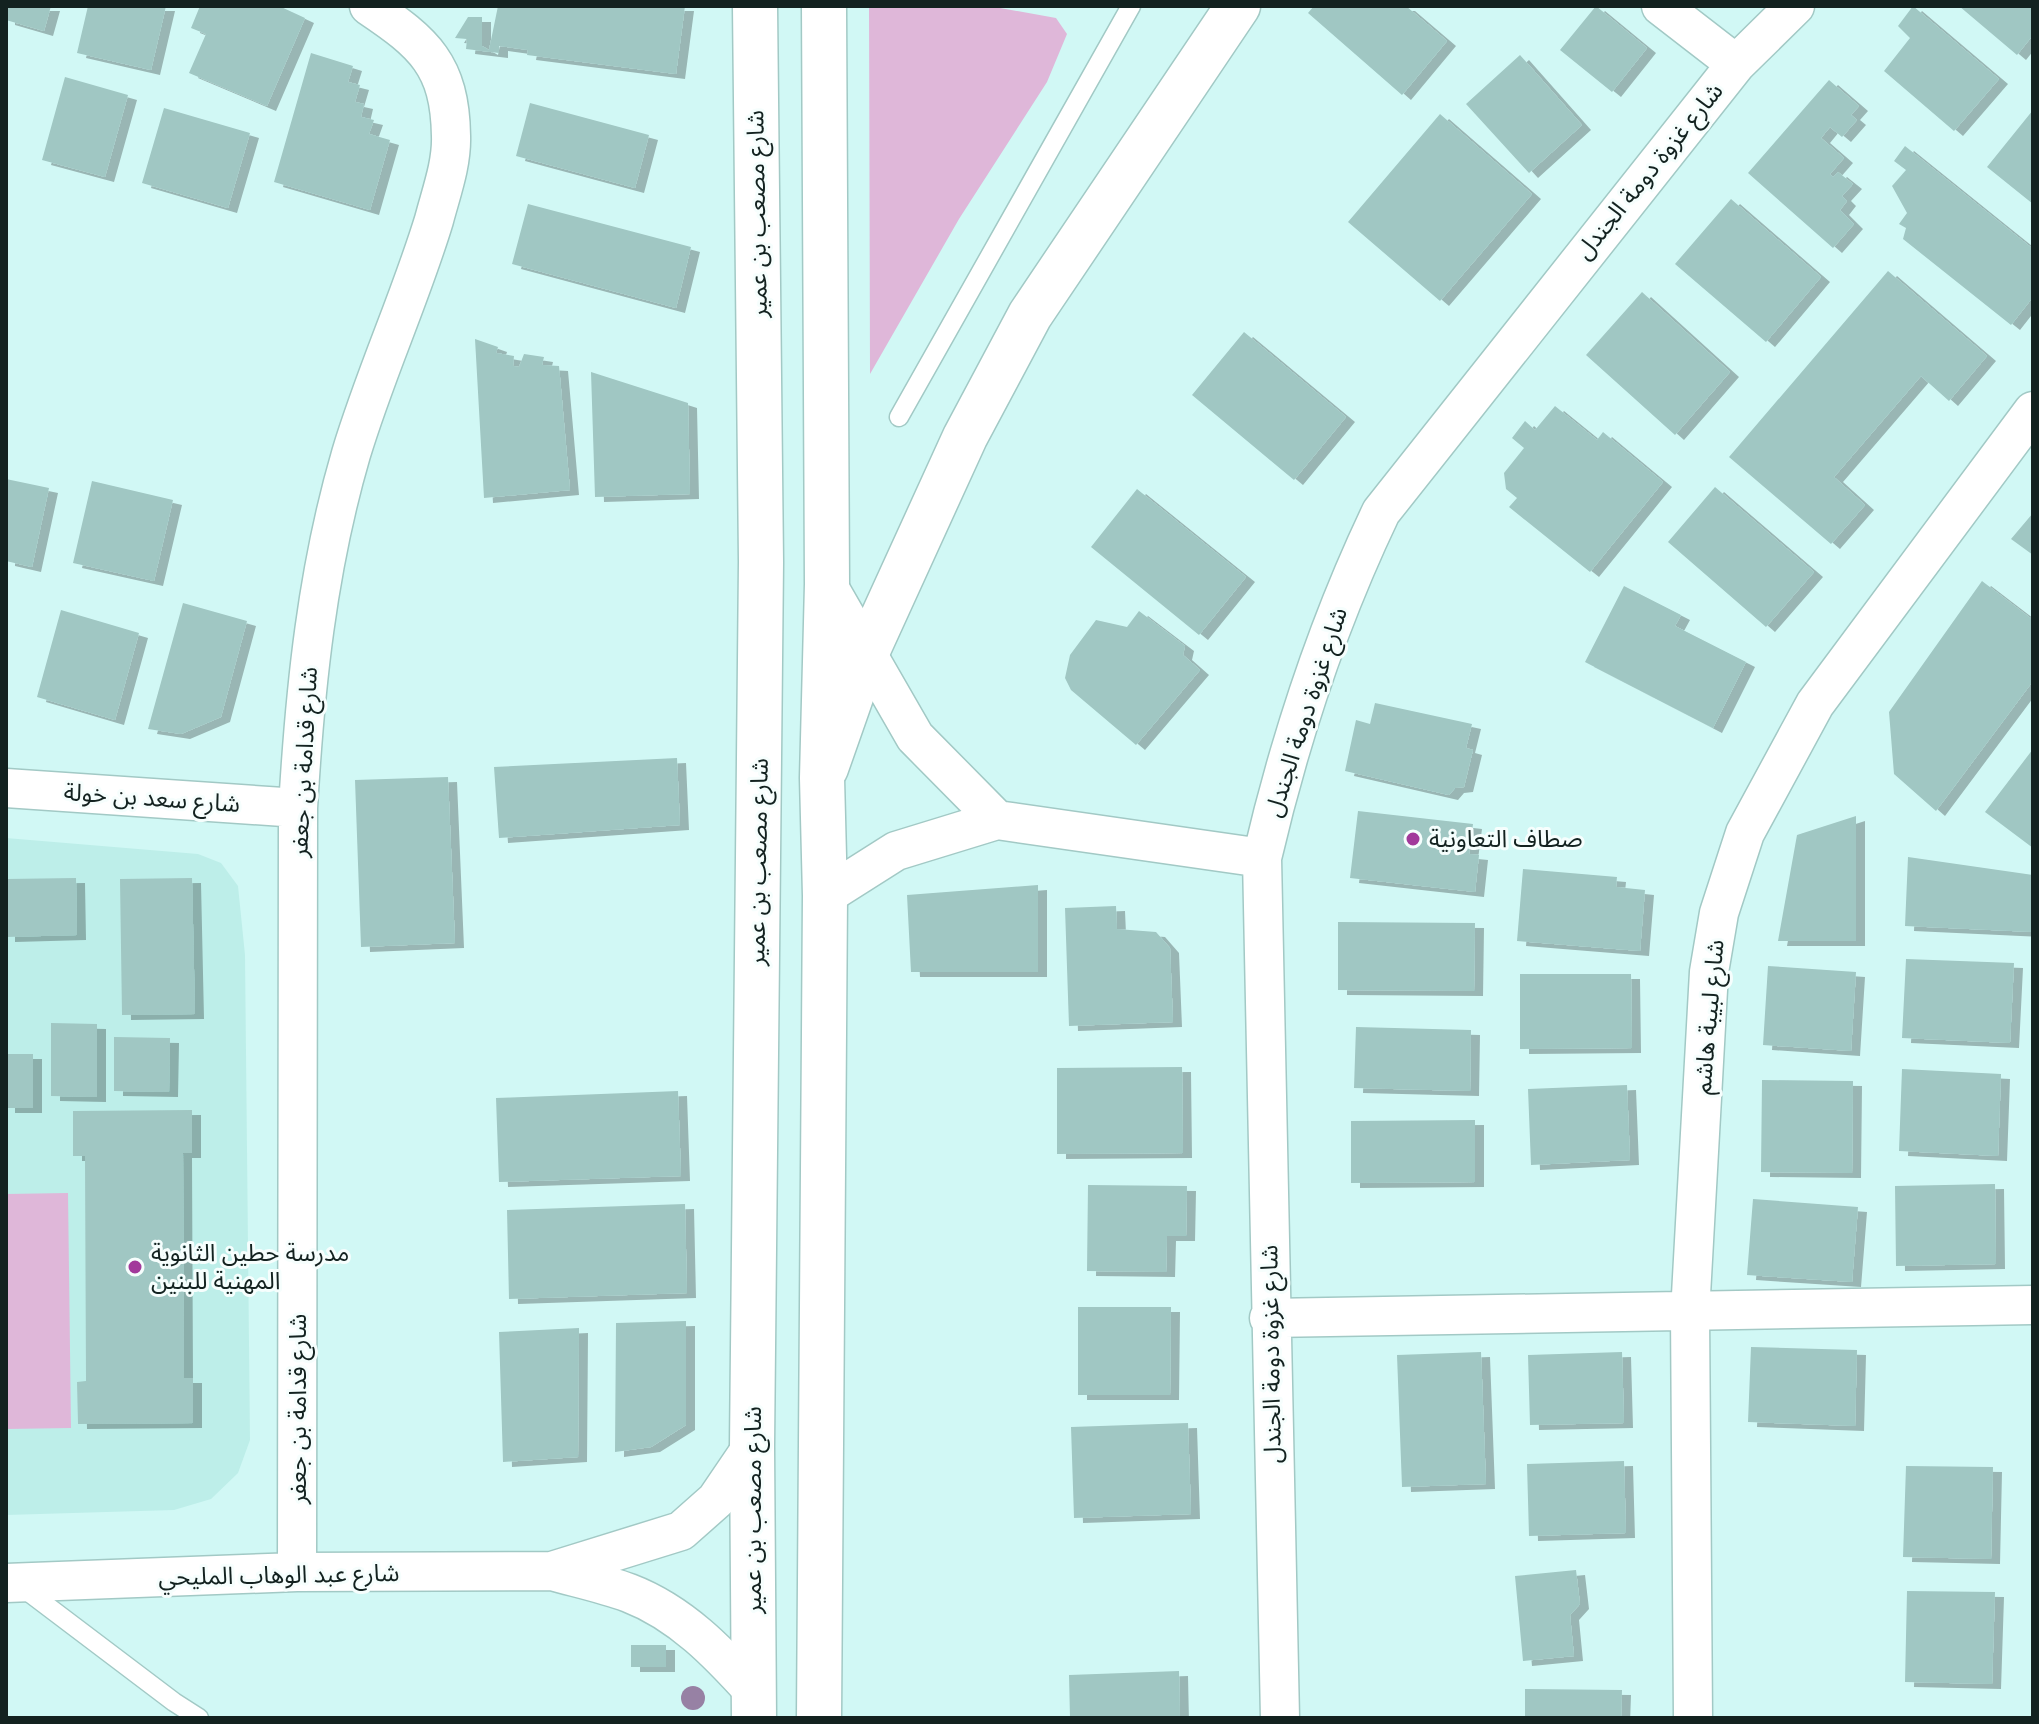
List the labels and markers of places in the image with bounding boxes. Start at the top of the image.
place label: صطاف التعاونية [1429,823,1583,853]
marker: صطاف التعاونية [1404,830,1422,848]
place label: مدرسة حطين الثانوية المهنية للبنين [151,1237,349,1294]
marker: مدرسة حطين الثانوية المهنية للبنين [126,1258,144,1276]

